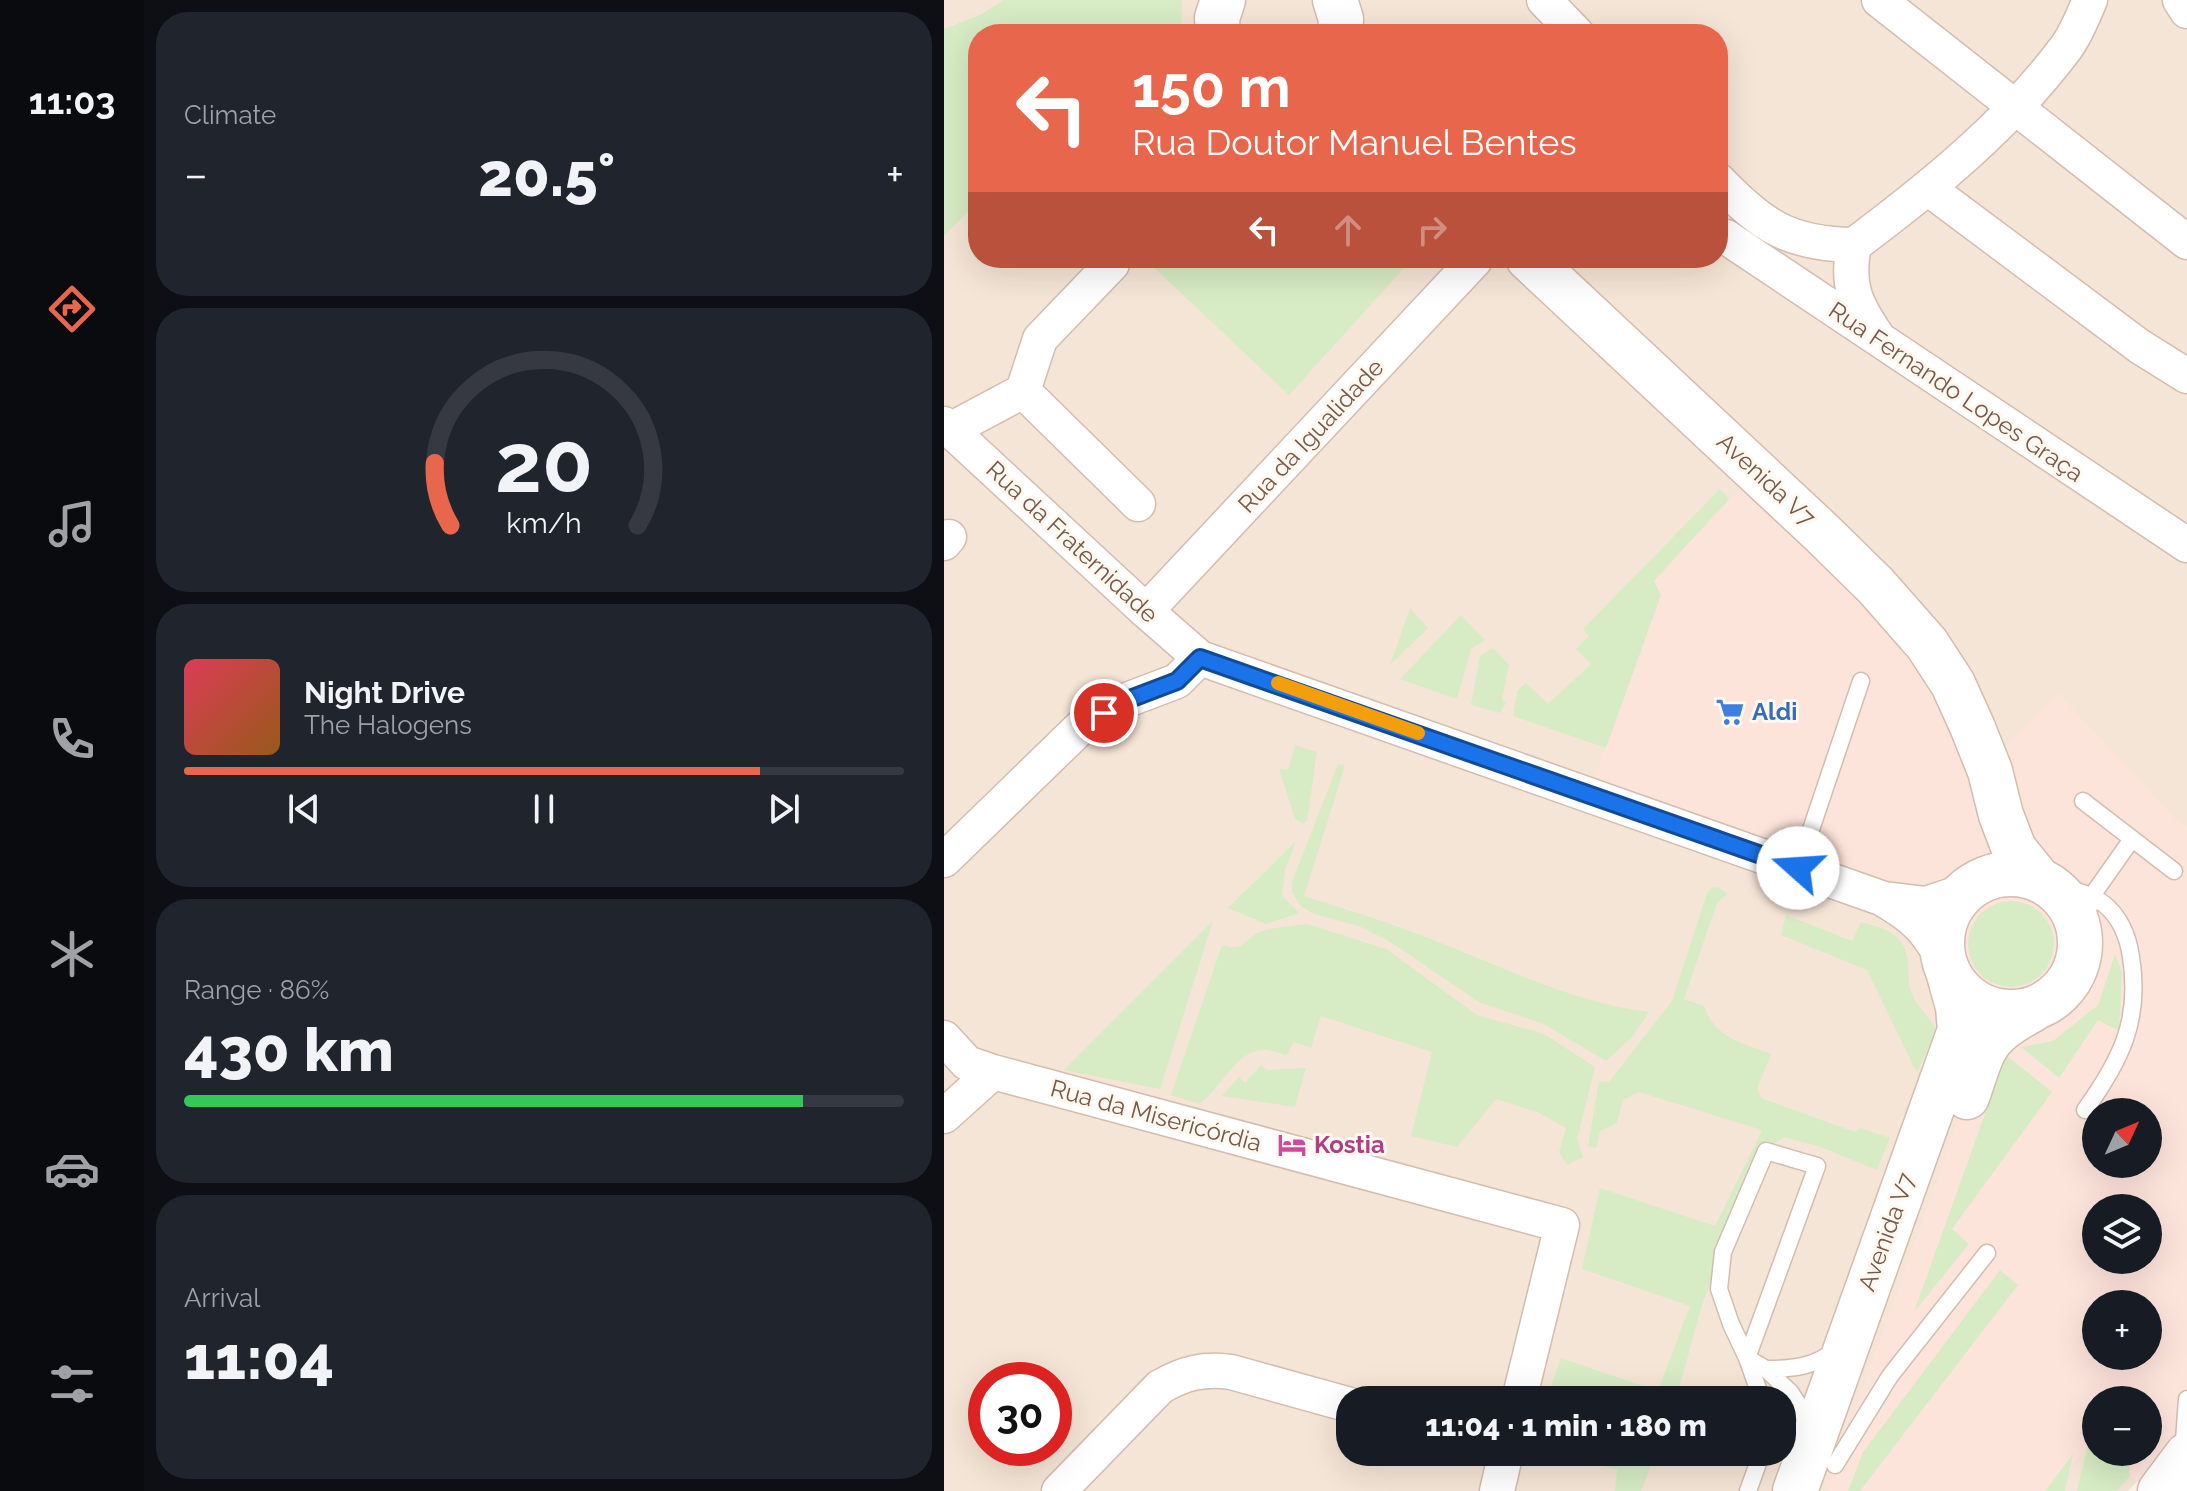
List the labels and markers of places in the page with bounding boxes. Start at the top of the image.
pin [1070,679,1138,747]
supermarket icon: Aldi [1715,697,1745,727]
place label: Aldi [1752,697,1797,726]
hotel icon: Kostia [1277,1130,1307,1160]
place label: Kostia [1314,1130,1385,1159]

